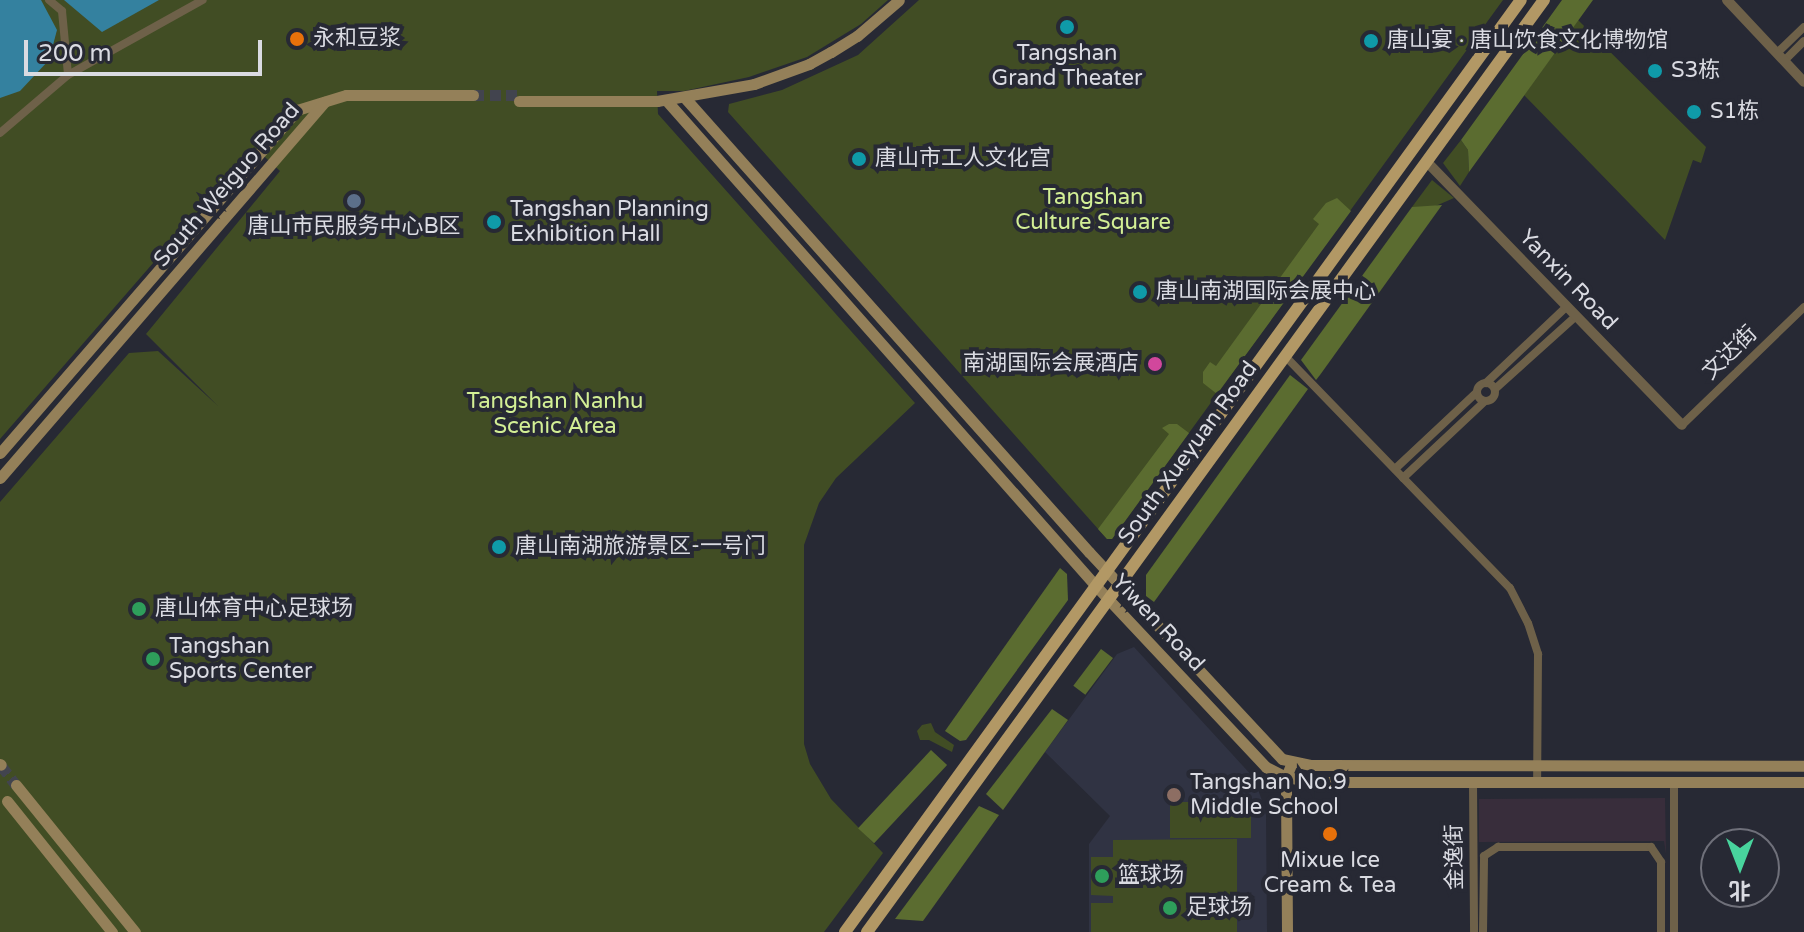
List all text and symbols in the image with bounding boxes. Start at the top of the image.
marker: Tangshan Grand Theater [1058,18,1076,36]
scale bar [28,24,266,74]
place label: 永和豆浆 [313,26,401,52]
place label: 唐山宴 · 唐山饮食文化博物馆 [1387,28,1668,54]
marker: 永和豆浆 [288,30,306,48]
marker: 唐山宴 · 唐山饮食文化博物馆 [1362,32,1380,50]
text: 200 m [38,39,112,68]
place label: Tangshan Grand Theater [992,40,1142,92]
place label: S3栋 [1671,58,1720,84]
marker: S3栋 [1646,62,1664,80]
street label: South Weiguo Road [149,98,305,272]
place label: S1栋 [1710,99,1759,125]
marker: S1栋 [1685,103,1703,121]
place label: 唐山市工人文化宫 [875,146,1051,172]
marker: 唐山市工人文化宫 [850,150,868,168]
park label: Tangshan Culture Square [1015,184,1171,236]
marker: 唐山市民服务中心B区 [345,192,363,210]
place label: Tangshan Planning Exhibition Hall [510,196,709,248]
marker: Tangshan Planning Exhibition Hall [485,213,503,231]
place label: 唐山市民服务中心B区 [247,214,461,240]
street label: Yanxin Road [1513,224,1623,336]
place label: 唐山南湖国际会展中心 [1156,279,1376,305]
marker: 唐山南湖国际会展中心 [1131,283,1149,301]
street label: 文达街 [1697,321,1763,385]
place label: 南湖国际会展酒店 [963,351,1139,377]
marker: 南湖国际会展酒店 [1146,355,1164,373]
street label: South Xueyuan Road [1113,356,1263,550]
park label: Tangshan Nanhu Scenic Area [467,388,643,440]
place label: 唐山南湖旅游景区-一号门 [515,534,766,560]
marker: 唐山南湖旅游景区-一号门 [490,538,508,556]
street label: Yiwen Road [1106,569,1210,677]
place label: 唐山体育中心足球场 [155,596,353,622]
marker: 唐山体育中心足球场 [130,600,148,618]
place label: Tangshan Sports Center [169,633,312,684]
marker: Tangshan Sports Center [144,650,162,668]
place label: Tangshan No.9 Middle School [1190,769,1347,820]
marker: Tangshan No.9 Middle School [1165,786,1183,804]
street label: 金逸街 [1441,824,1469,890]
marker: Mixue Ice Cream & Tea [1321,825,1339,843]
north arrow [1700,828,1780,908]
place label: Mixue Ice Cream & Tea [1264,847,1396,898]
place label: 篮球场 [1118,863,1184,889]
marker: 篮球场 [1093,867,1111,885]
text: 北 [1729,877,1751,903]
place label: 足球场 [1186,895,1252,921]
marker: 足球场 [1161,899,1179,917]

